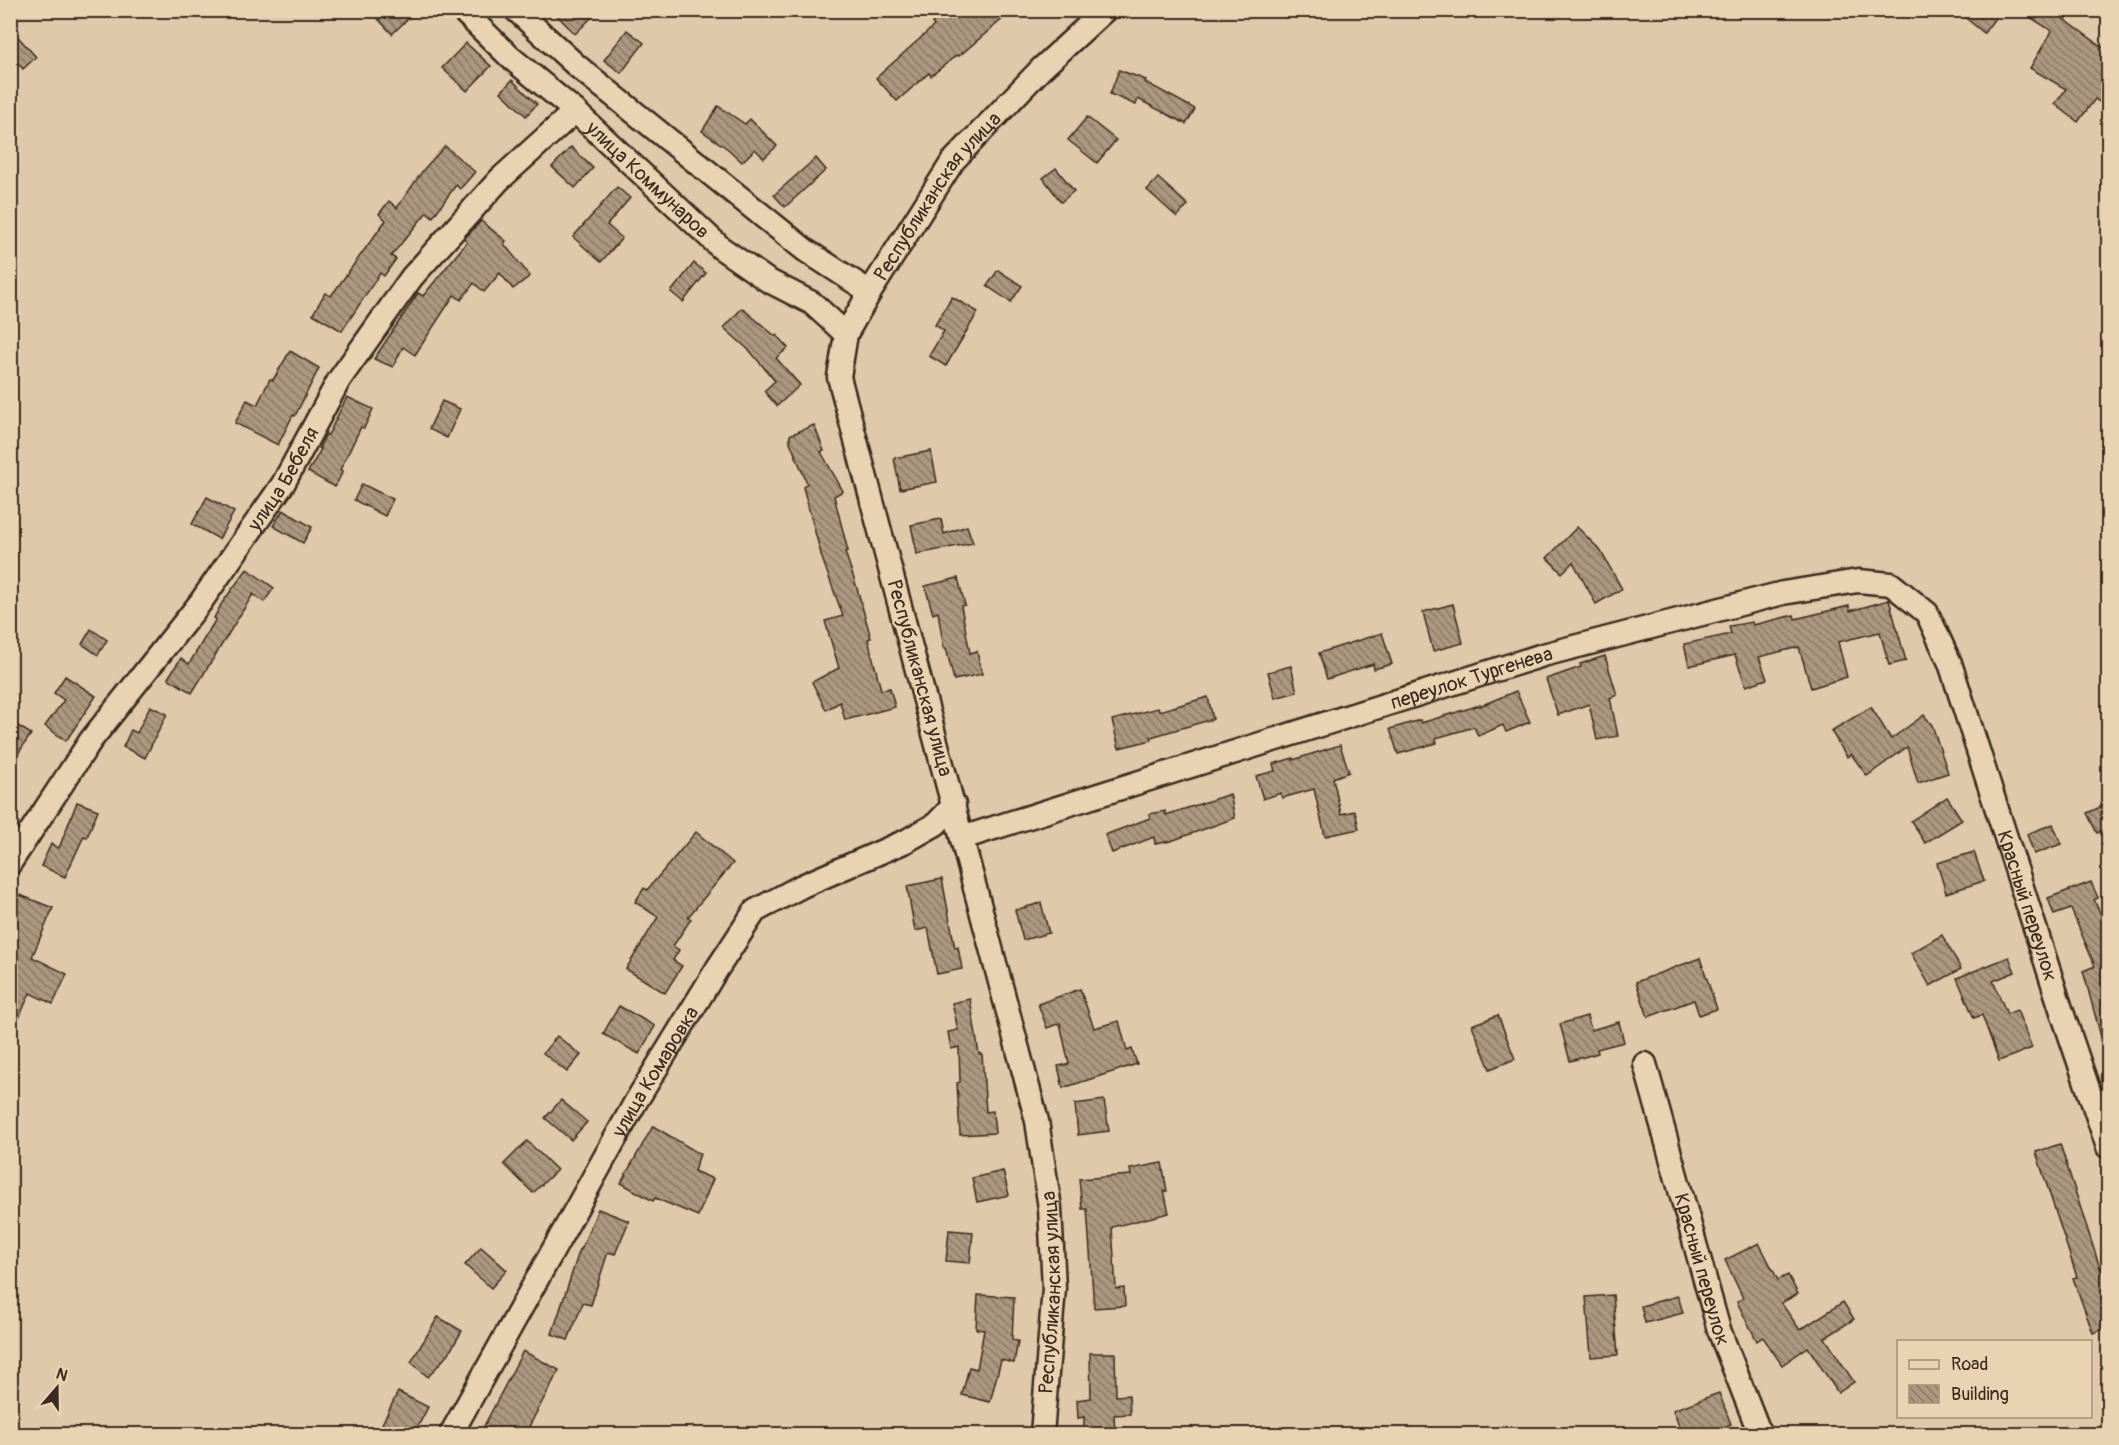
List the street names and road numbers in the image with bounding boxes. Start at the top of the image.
street label: Республиканская улица [868,106,1006,285]
street label: улица Коммунаров [580,115,715,244]
street label: улица Бебеля [241,422,324,536]
street label: Республиканская улица [882,577,958,779]
street label: переулок Тургенева [1387,641,1555,715]
street label: Красный переулок [1992,827,2064,984]
street label: улица Комаровка [606,1001,704,1142]
street label: Республиканская улица [1033,1190,1067,1395]
street label: Красный переулок [1669,1190,1736,1349]

